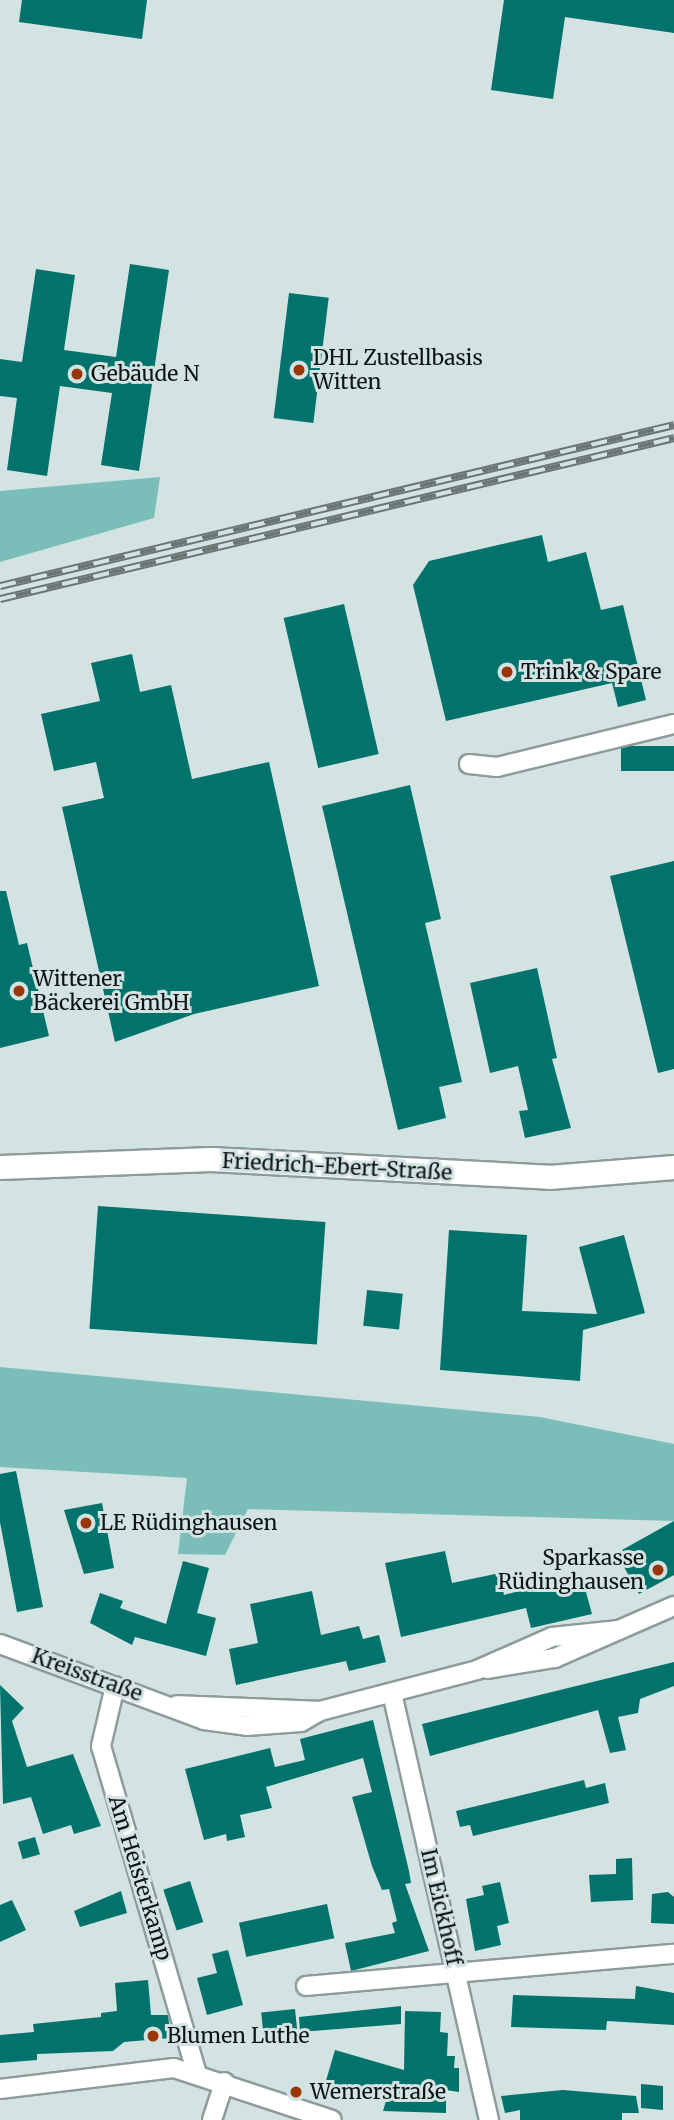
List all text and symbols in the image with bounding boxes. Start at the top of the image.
place label: DHL Zustellbasis Witten [313,345,483,395]
place label: Gebäude N [91,361,200,387]
marker: DHL Zustellbasis Witten [291,362,307,378]
marker: Gebäude N [69,366,85,382]
place label: Trink & Spare [521,659,661,685]
marker: Trink & Spare [499,664,515,680]
place label: Wittener Bäckerei GmbH [33,966,189,1016]
marker: Wittener Bäckerei GmbH [11,983,27,999]
street label: Friedrich-Ebert-Straße [221,1148,453,1186]
place label: LE Rüdinghausen [100,1510,277,1536]
marker: LE Rüdinghausen [78,1515,94,1531]
place label: Sparkasse Rüdinghausen [498,1545,644,1595]
marker: Sparkasse Rüdinghausen [650,1562,666,1578]
street label: Kreisstraße [28,1643,146,1707]
street label: Am Heisterkamp [103,1793,177,1963]
street label: Im Eickhoff [415,1846,467,1968]
place label: Blumen Luthe [167,2023,310,2049]
marker: Blumen Luthe [145,2028,161,2044]
place label: Wemerstraße [310,2079,446,2105]
marker: Wemerstraße [288,2084,304,2100]

